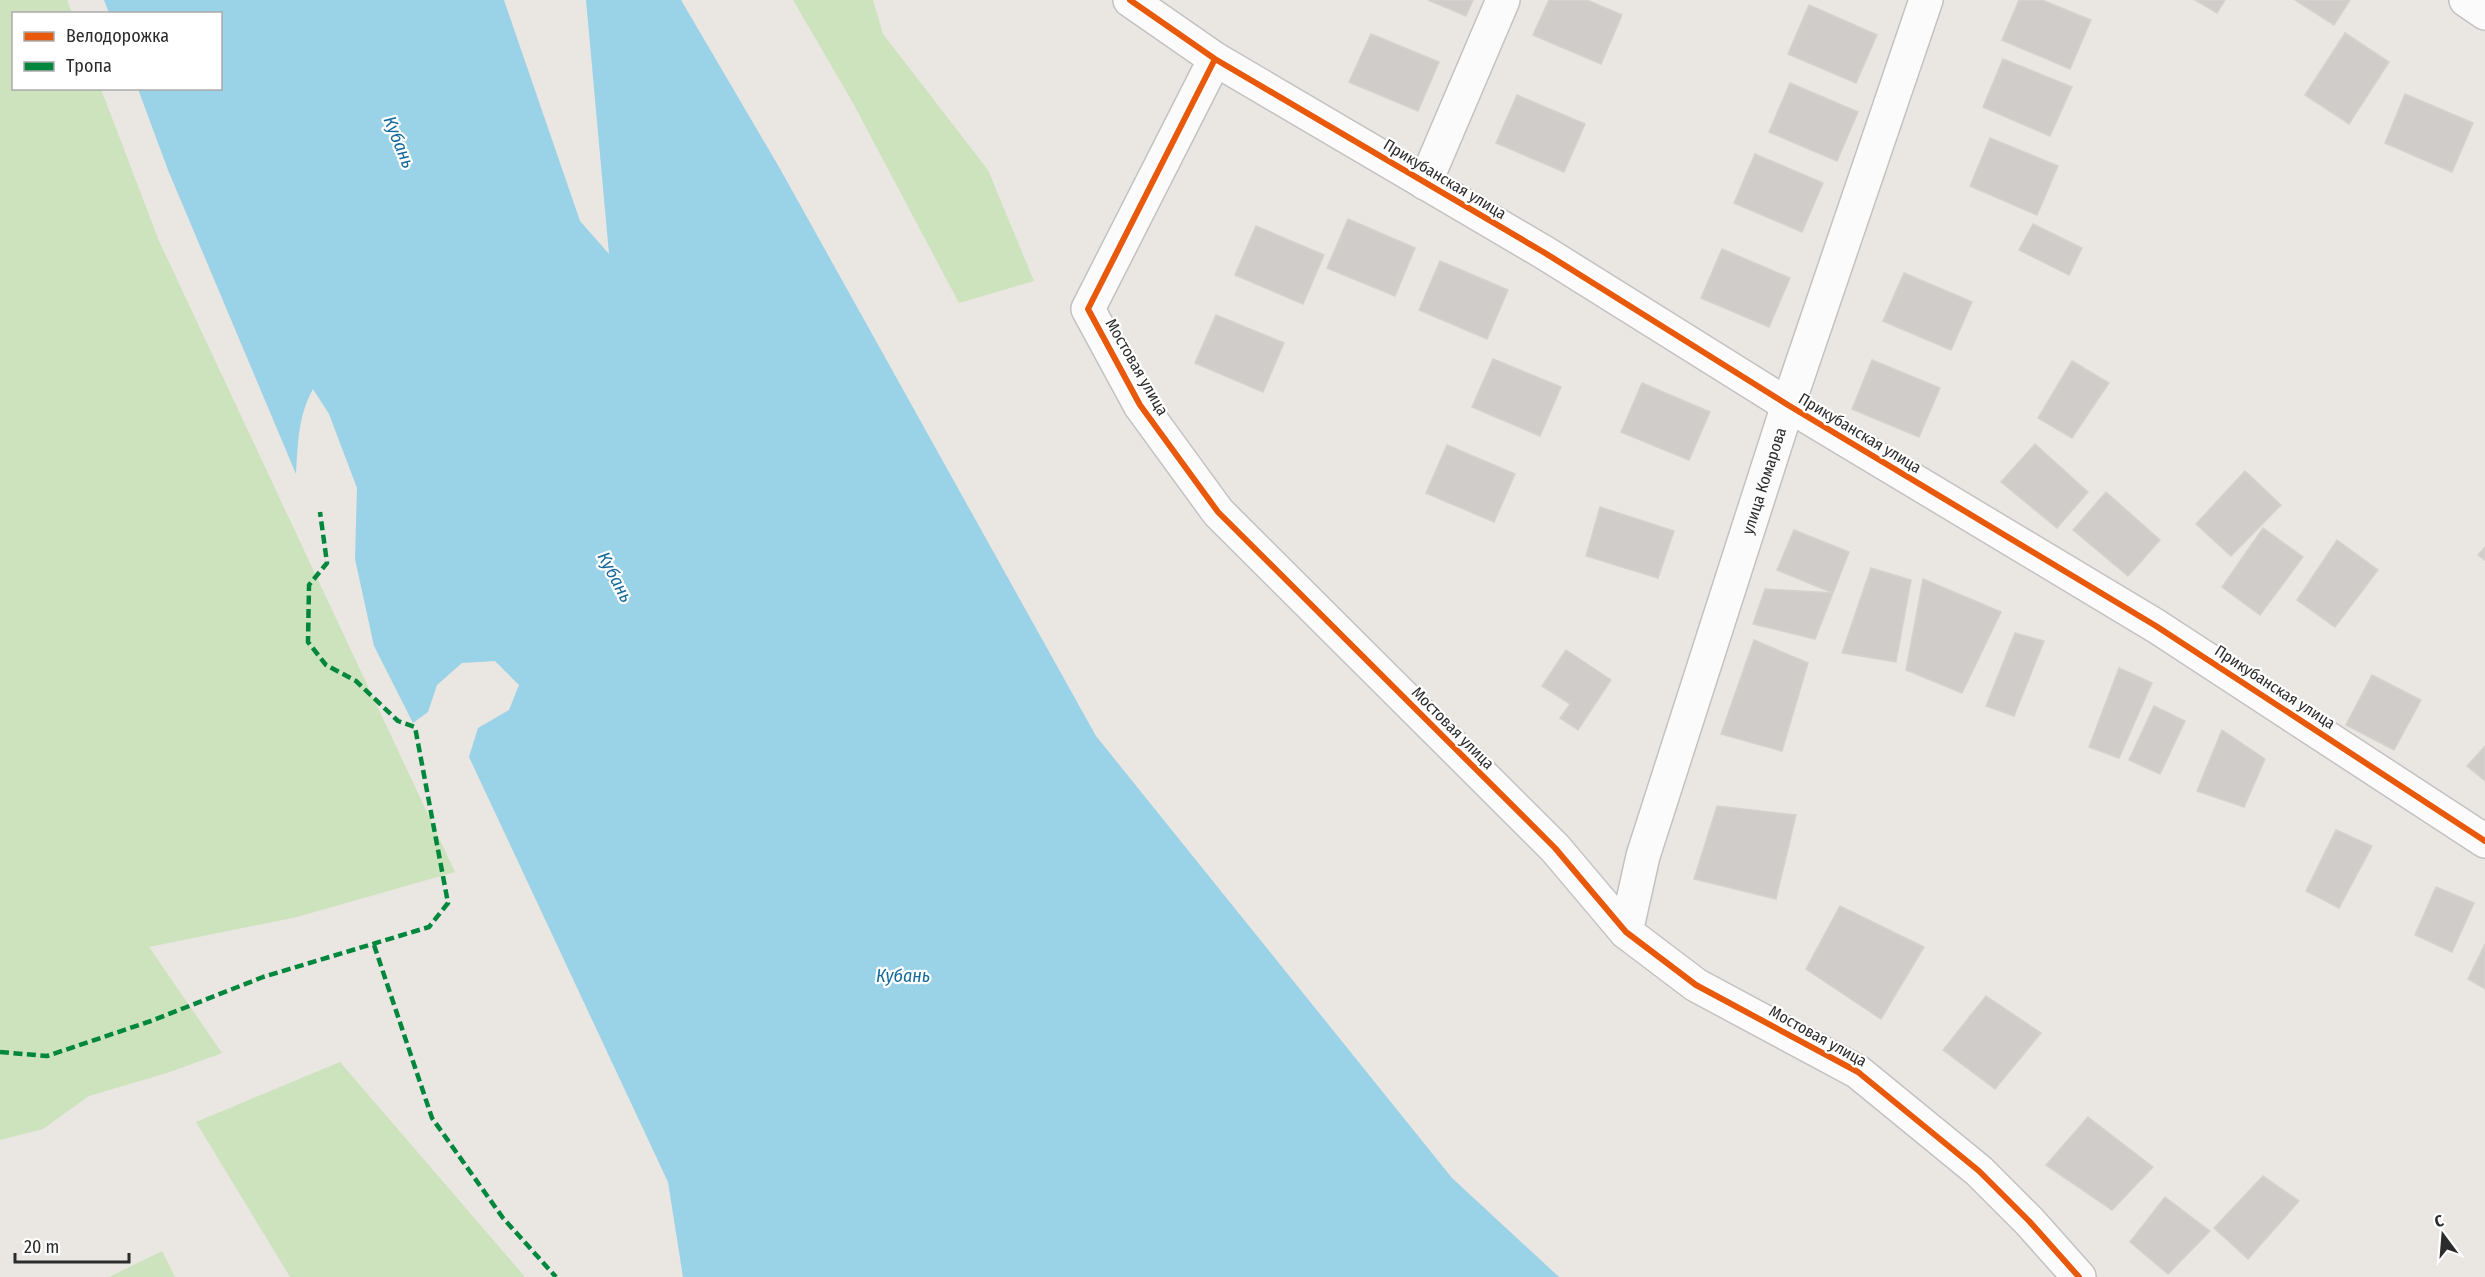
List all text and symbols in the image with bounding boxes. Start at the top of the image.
legend [12,12,222,90]
text: Велодорожка [66,25,169,47]
text: Тропа [66,55,112,77]
water label: Кубань [379,113,419,171]
street label: Прикубанская улица [1380,135,1510,223]
street label: Мостовая улица [1102,315,1172,419]
street label: Прикубанская улица [1795,389,1925,477]
street label: улица Комарова [1738,425,1790,536]
water label: Кубань [593,548,637,606]
street label: Прикубанская улица [2211,641,2339,733]
street label: Мостовая улица [1408,683,1498,773]
water label: Кубань [876,965,930,987]
street label: Мостовая улица [1766,1001,1870,1071]
north arrow [2413,1205,2473,1265]
text: С [2432,1211,2446,1231]
scale bar [15,1226,129,1264]
text: 20 m [24,1236,59,1258]

